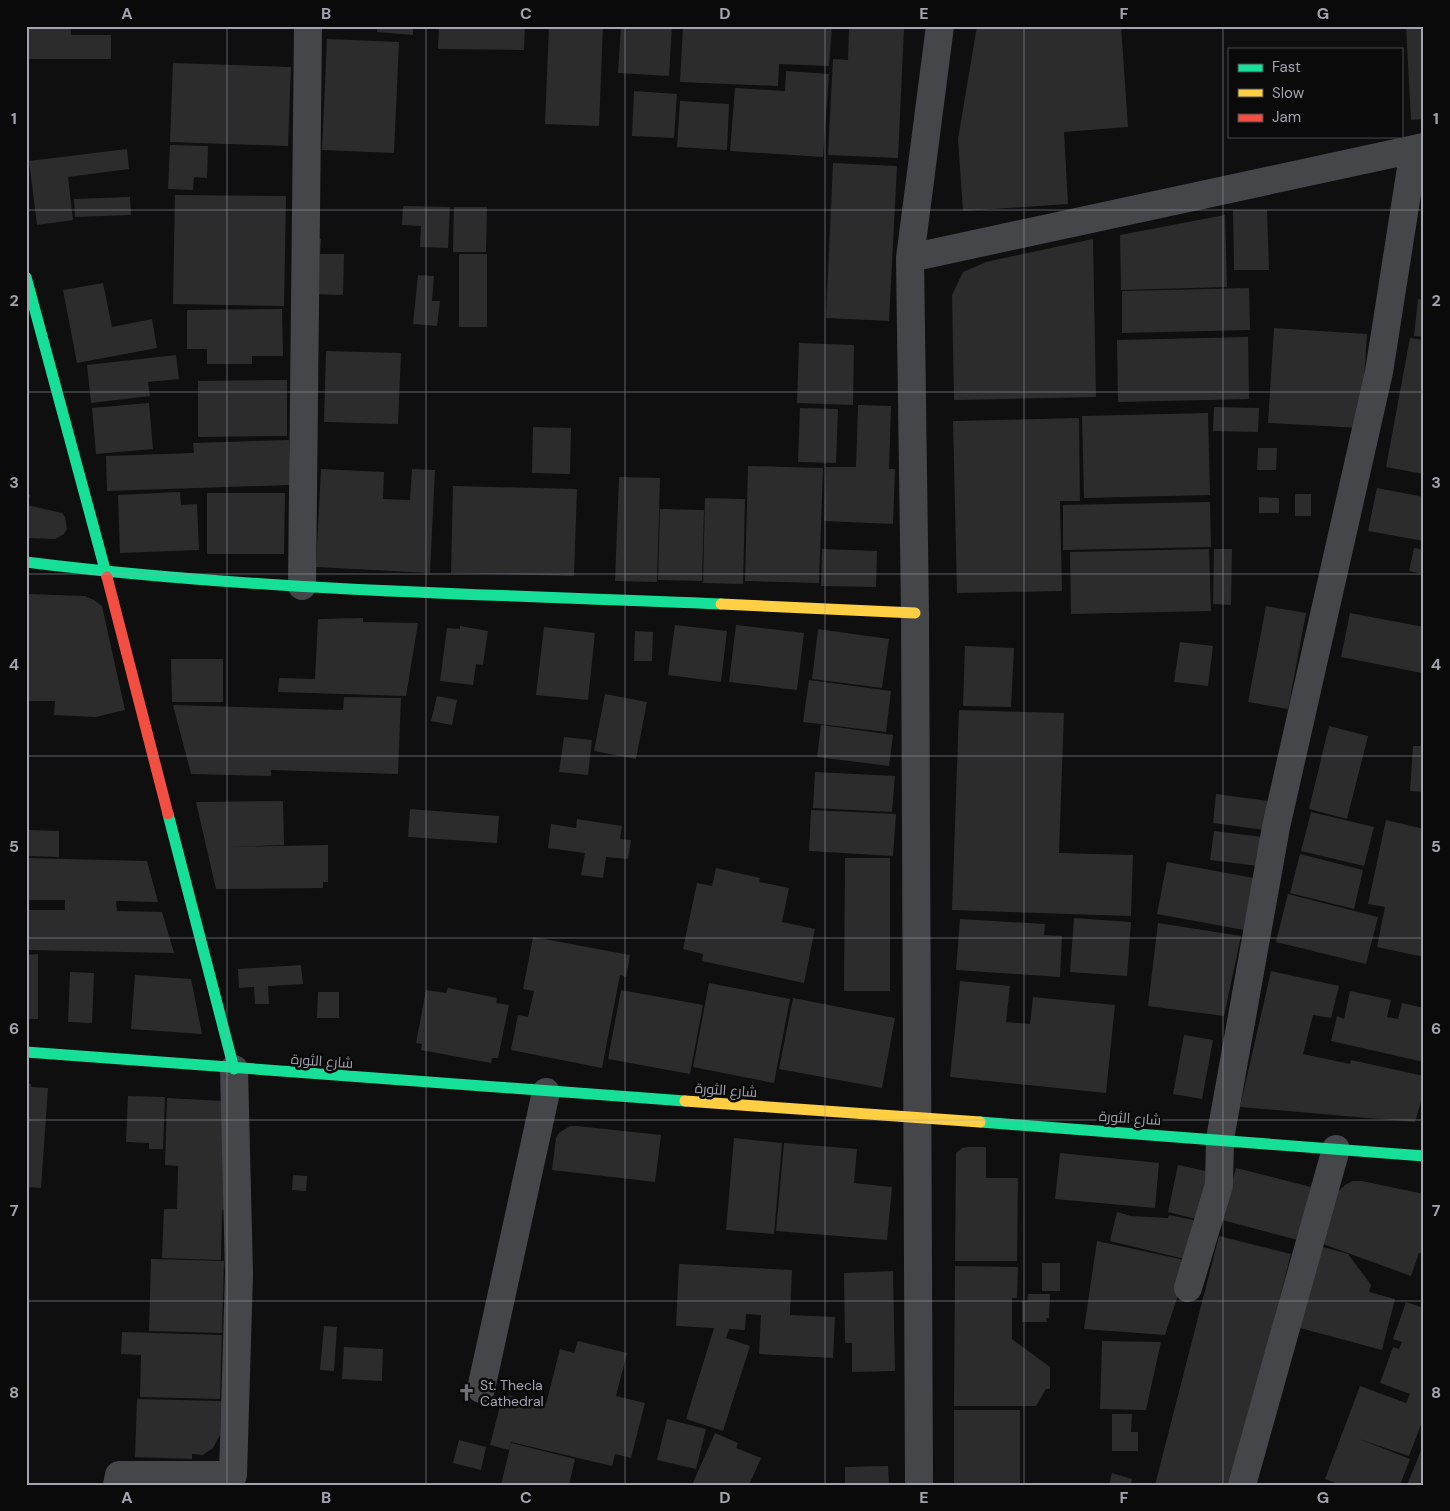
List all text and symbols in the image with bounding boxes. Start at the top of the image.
text: A [121,3,133,24]
text: B [321,3,331,24]
text: C [520,3,532,24]
text: D [719,3,731,24]
text: E [919,3,929,24]
text: F [1120,3,1129,24]
text: G [1317,3,1329,24]
legend [1228,48,1402,138]
text: Fast [1272,57,1301,77]
text: Slow [1272,83,1305,103]
text: Jam [1272,107,1301,127]
text: 1 [11,108,17,129]
text: 1 [1433,108,1439,129]
text: 2 [9,290,19,311]
text: 2 [1431,290,1441,311]
text: 3 [9,472,19,493]
text: 3 [1431,472,1441,493]
text: 4 [9,654,19,675]
text: 4 [1431,654,1441,675]
text: 5 [9,836,19,857]
text: 5 [1431,836,1441,857]
text: 6 [9,1018,19,1039]
text: 6 [1431,1018,1441,1039]
street label: شارع الثورة [290,1050,354,1072]
street label: شارع الثورة [694,1079,758,1101]
street label: شارع الثورة [1098,1107,1162,1129]
text: 7 [10,1200,19,1221]
text: 7 [1432,1200,1441,1221]
place label: St. Thecla Cathedral [480,1376,544,1410]
text: 8 [9,1382,19,1403]
text: 8 [1431,1382,1441,1403]
church icon: St. Thecla Cathedral [456,1383,476,1403]
text: A [121,1487,133,1508]
text: B [321,1487,331,1508]
text: C [520,1487,532,1508]
text: D [719,1487,731,1508]
text: E [919,1487,929,1508]
text: F [1120,1487,1129,1508]
text: G [1317,1487,1329,1508]

